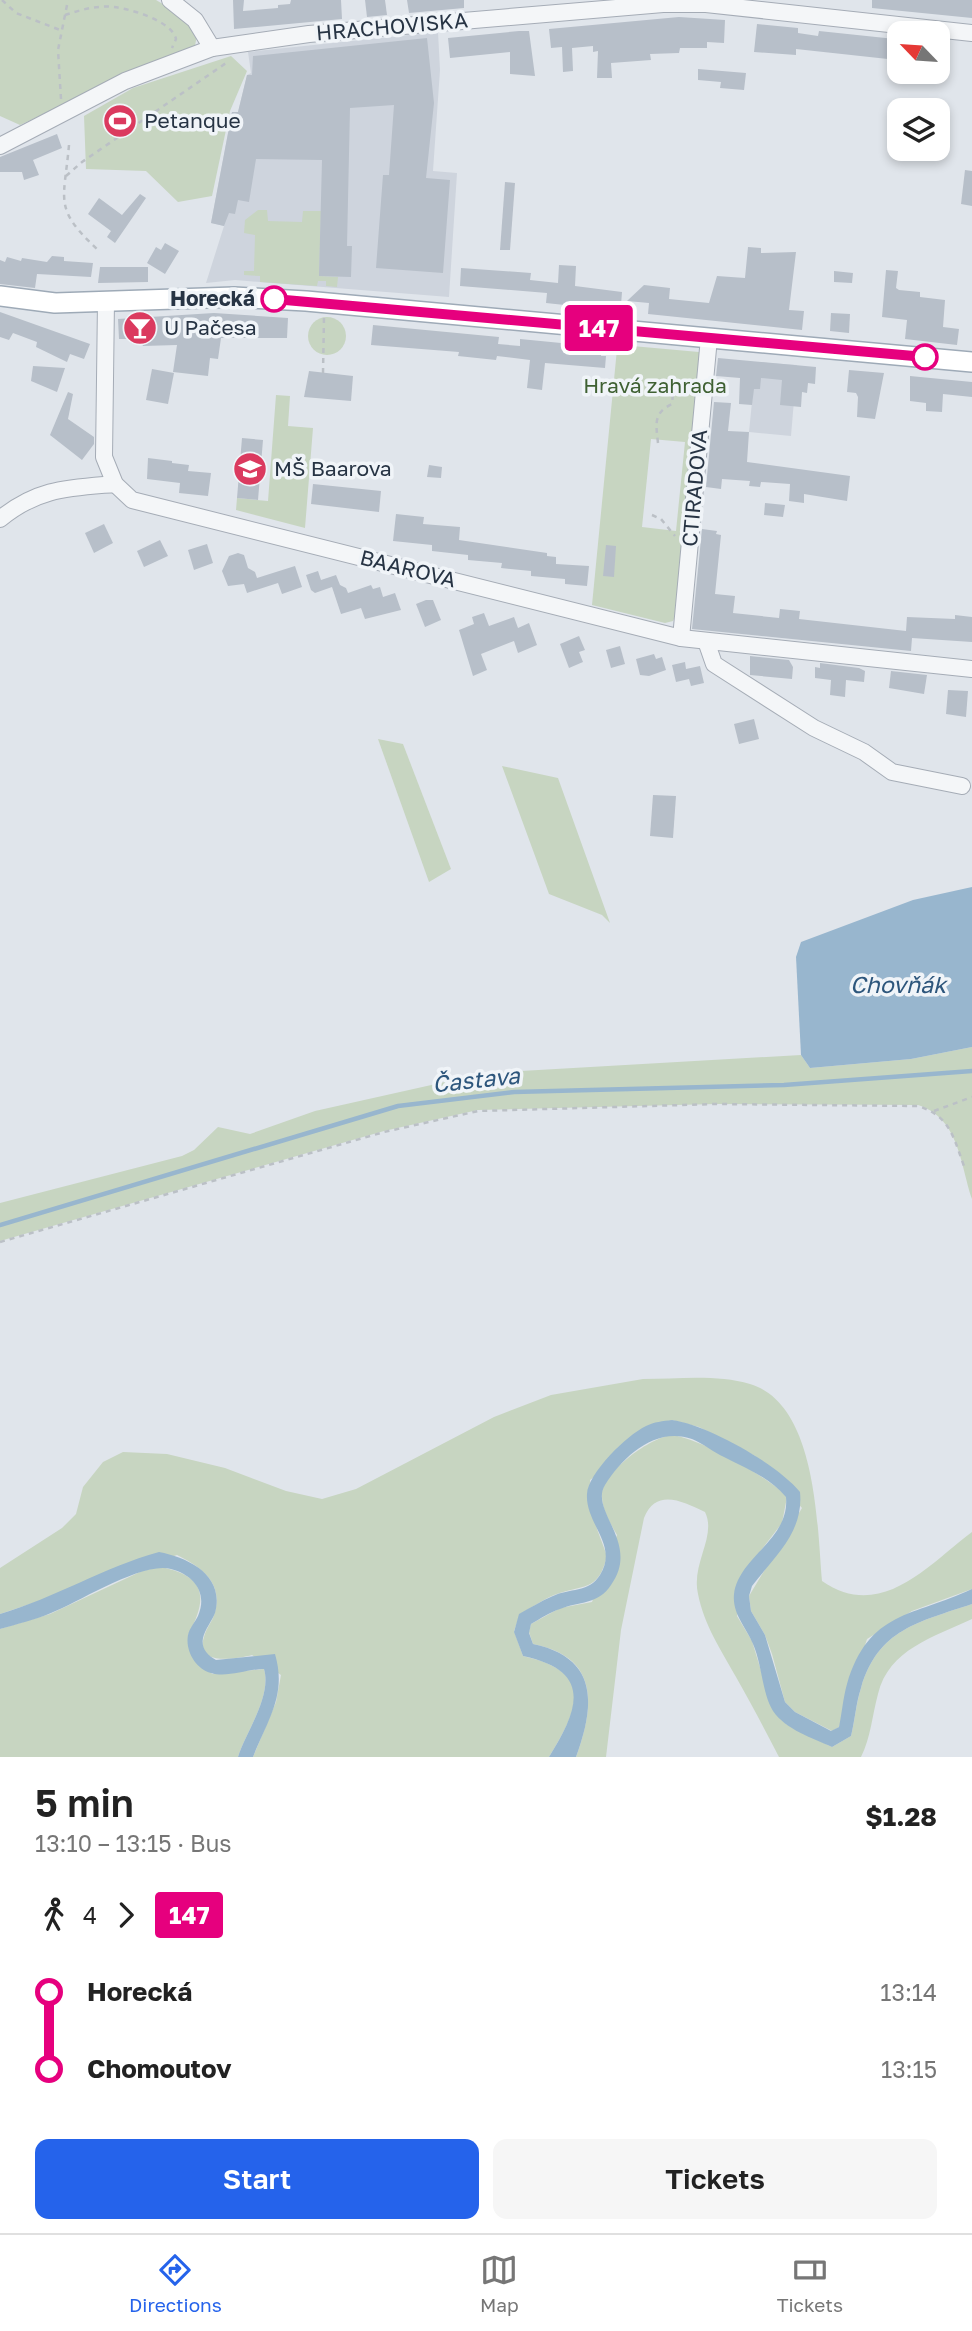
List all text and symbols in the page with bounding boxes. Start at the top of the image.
street label: HRACHOVISKA [315,6,469,46]
north arrow [887,21,950,84]
map controls [887,21,950,161]
button: layers [887,98,950,161]
sports icon: Petanque [101,102,139,140]
place label: Petanque [144,107,241,133]
place label: Horecká [170,285,255,311]
marker: Horecká [261,286,287,312]
line badge: 147 [559,305,639,351]
bar icon: U Pačesa [121,309,159,347]
text: 147 [579,313,619,342]
place label: U Pačesa [164,314,257,340]
unlabelled marker [912,344,938,370]
park label: Hravá zahrada [583,372,727,398]
street label: CTIRADOVA [676,428,712,548]
school or university icon: MŠ Baarova [231,450,269,488]
place label: MŠ Baarova [274,455,392,481]
street label: BAAROVA [358,544,459,592]
water label: Chovňák [850,970,948,998]
water label: Častava [431,1060,522,1098]
text: 5 min [35,1780,134,1825]
text: $1.28 [865,1801,937,1832]
text: 13:10 – 13:15 · Bus [35,1829,232,1857]
icon: walk [35,1896,73,1934]
icon: forward [107,1896,145,1934]
text: 147 [169,1900,209,1929]
text: 4 [83,1901,97,1929]
text: Horecká [87,1976,192,2007]
text: 13:14 [880,1978,937,2006]
text: Chomoutov [87,2053,232,2084]
text: 13:15 [881,2055,937,2083]
button: Start [35,2139,479,2219]
button: Tickets [493,2139,937,2219]
tab: Directions [129,2251,222,2316]
tab: Map [480,2251,519,2316]
tab: Tickets [777,2251,843,2316]

